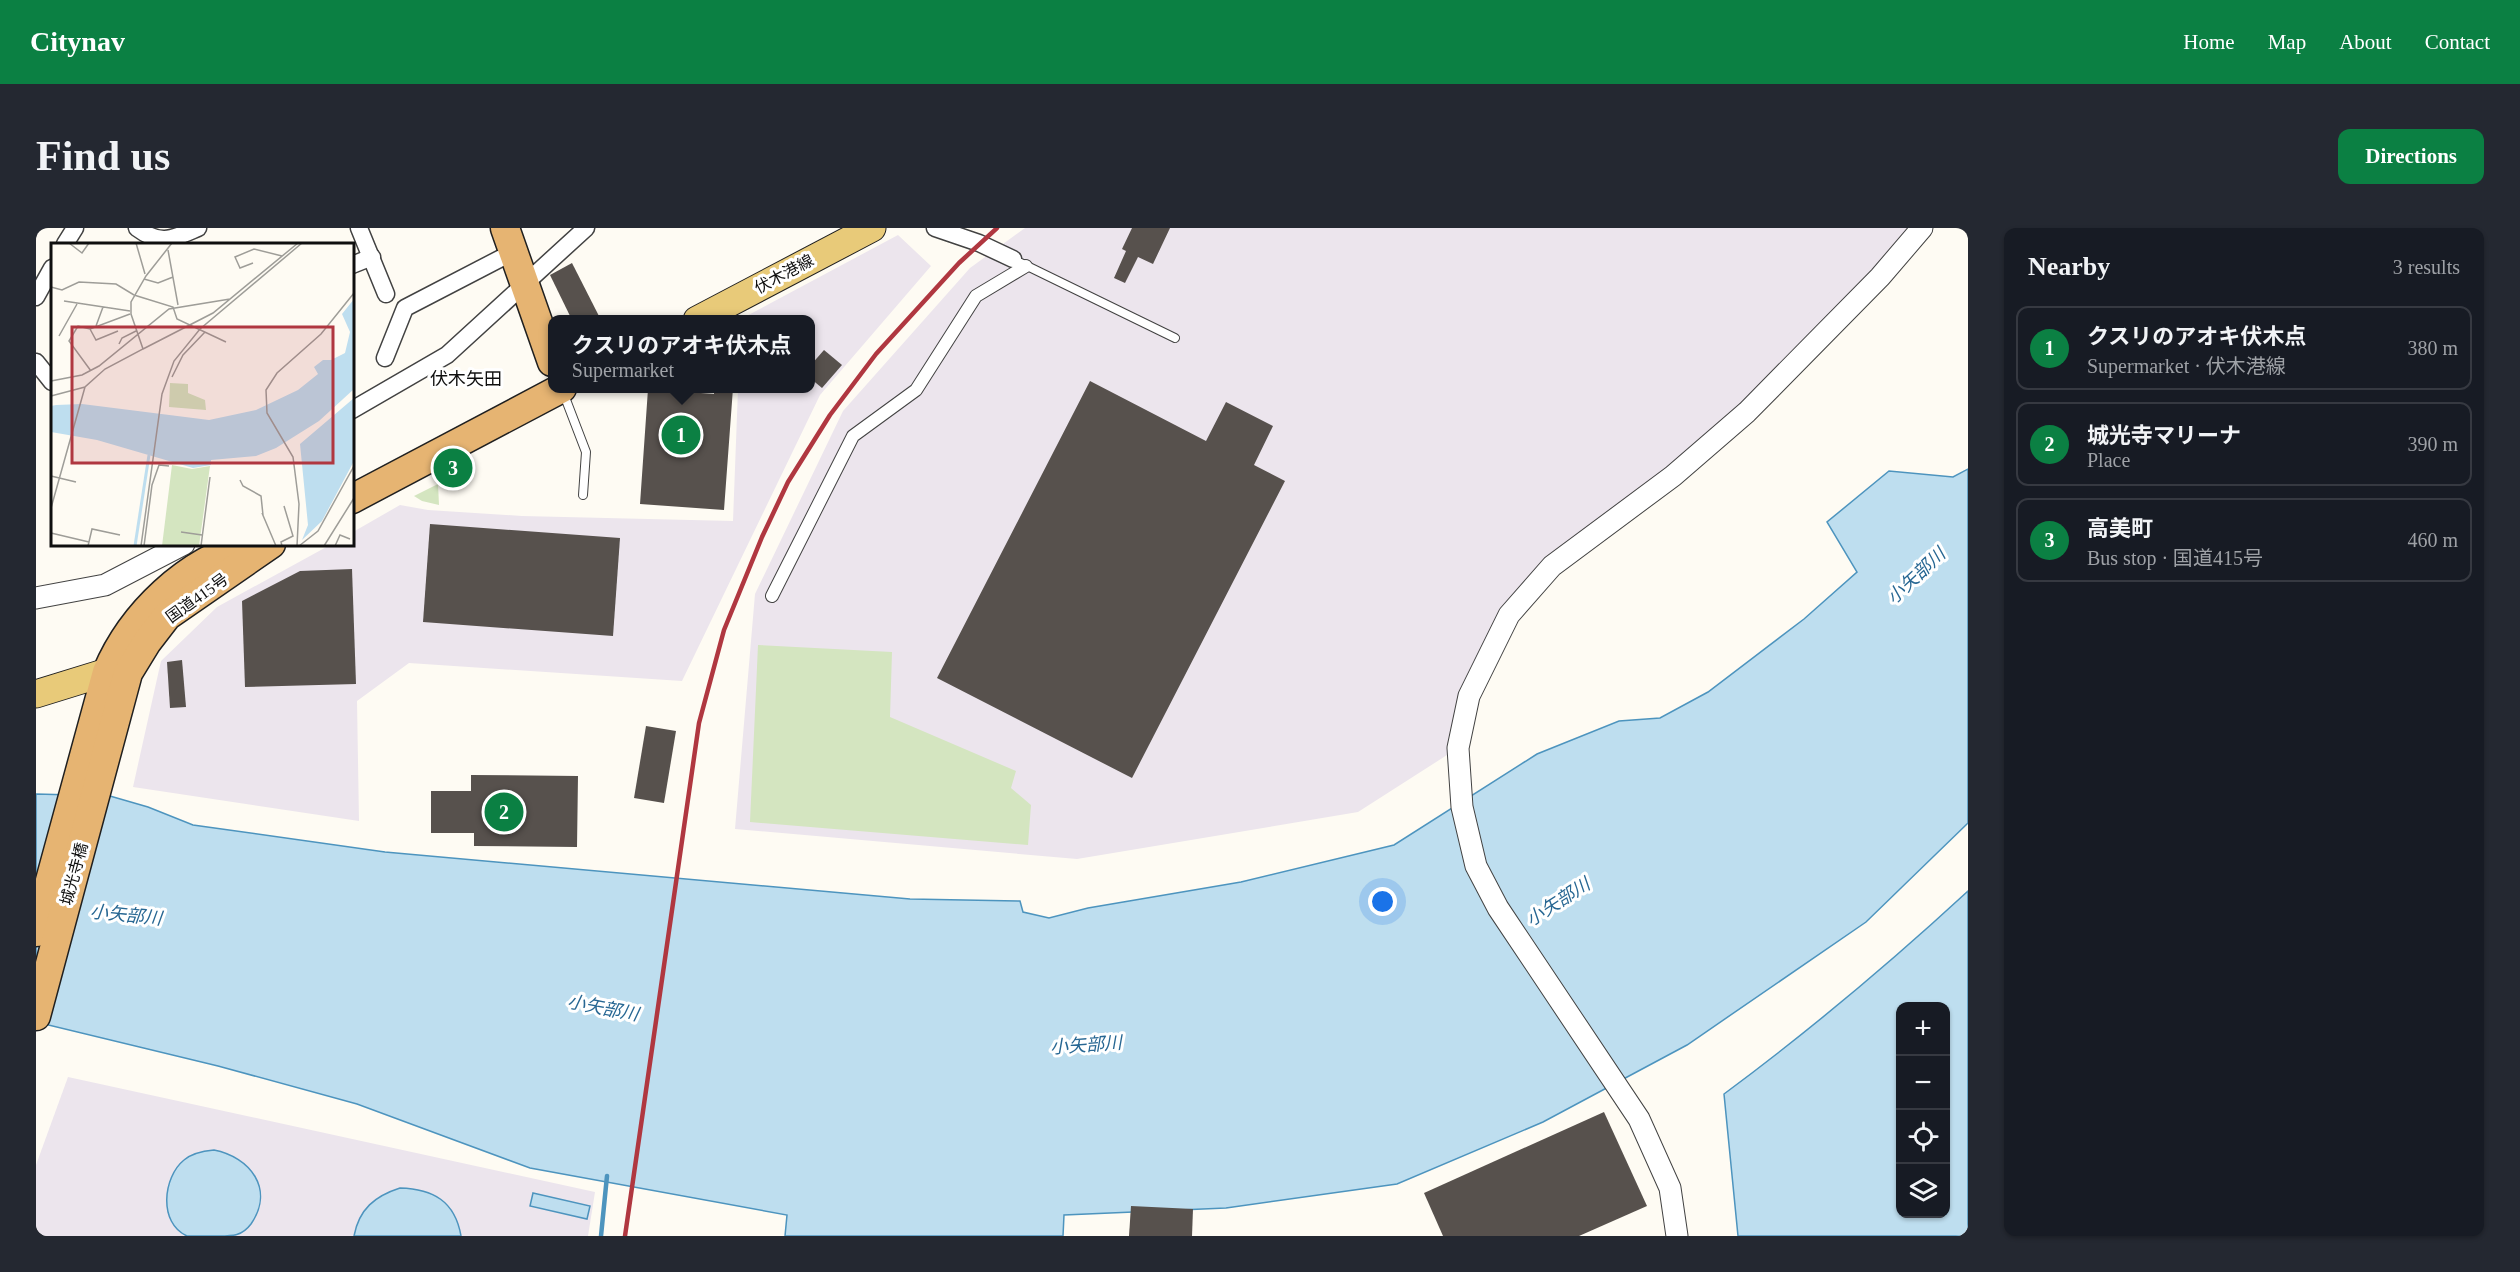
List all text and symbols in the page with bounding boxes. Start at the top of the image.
text: Citynav [30,26,125,57]
text: Home [2183,30,2235,54]
text: Map [2268,30,2306,54]
text: About [2339,30,2392,54]
text: Contact [2425,30,2490,54]
button: Directions [2338,129,2484,184]
text: Find us [36,133,170,179]
inset map [51,243,354,546]
street label: 伏木港線 [752,251,816,297]
text: Nearby [2028,252,2110,281]
text: 3 results [2393,256,2460,278]
popup [548,315,815,393]
text: クスリのアオキ伏木点 [2087,324,2306,349]
text: クスリのアオキ伏木点 [572,333,791,358]
text: 1 [2045,337,2055,359]
text: 380 m [2407,337,2458,359]
text: Supermarket · 伏木港線 [2087,355,2286,377]
text: Supermarket [572,359,674,381]
district label: 伏木矢田 [430,369,502,389]
pin: 1 [662,412,700,458]
text: 城光寺マリーナ [2087,423,2241,448]
text: 2 [2045,433,2055,455]
text: 390 m [2407,433,2458,455]
pin: 3 [434,446,472,490]
text: Place [2087,449,2130,471]
text: 高美町 [2087,516,2153,541]
text: 3 [2045,529,2055,551]
text: 460 m [2407,529,2458,551]
water label: 小矢部川 [1883,543,1951,608]
text: Bus stop · 国道415号 [2087,547,2263,569]
street label: 国道415号 [163,570,231,626]
pin: 2 [484,790,524,834]
street label: 城光寺橋 [58,841,90,907]
water label: 小矢部川 [1522,873,1595,930]
your location [1368,887,1397,916]
water label: 小矢部川 [89,901,165,929]
water label: 小矢部川 [566,991,642,1025]
map controls [1896,1002,1950,1218]
button: + [1896,1002,1950,1056]
water label: 小矢部川 [1049,1032,1125,1057]
button: − [1896,1056,1950,1110]
button: locate [1896,1110,1950,1164]
button: layers [1896,1164,1950,1218]

